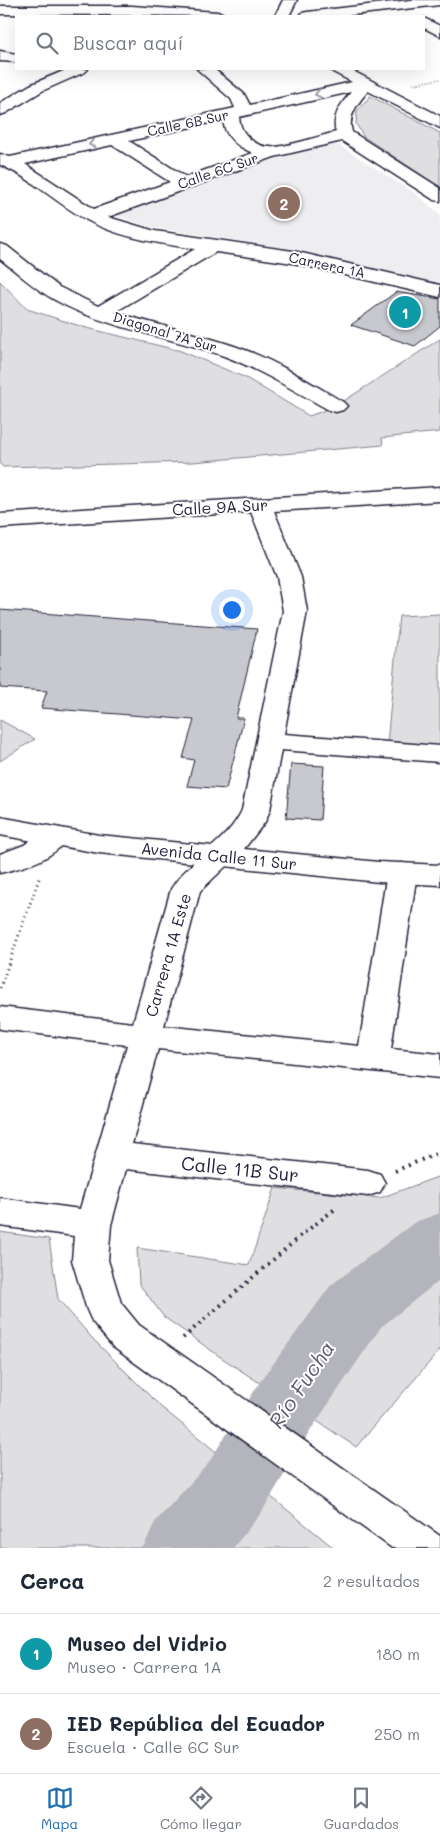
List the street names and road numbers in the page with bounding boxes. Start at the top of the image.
street label: Calle 6B Sur [145,105,231,140]
street label: Calle 6C Sur [175,148,261,193]
street label: Carrera 1A [287,247,367,282]
street label: Diagonal 7A Sur [111,307,220,356]
street label: Calle 9A Sur [172,494,268,519]
street label: Avenida Calle 11 Sur [140,837,298,874]
street label: Carrera 1A Este [140,891,195,1019]
street label: Calle 11B Sur [180,1150,300,1187]

